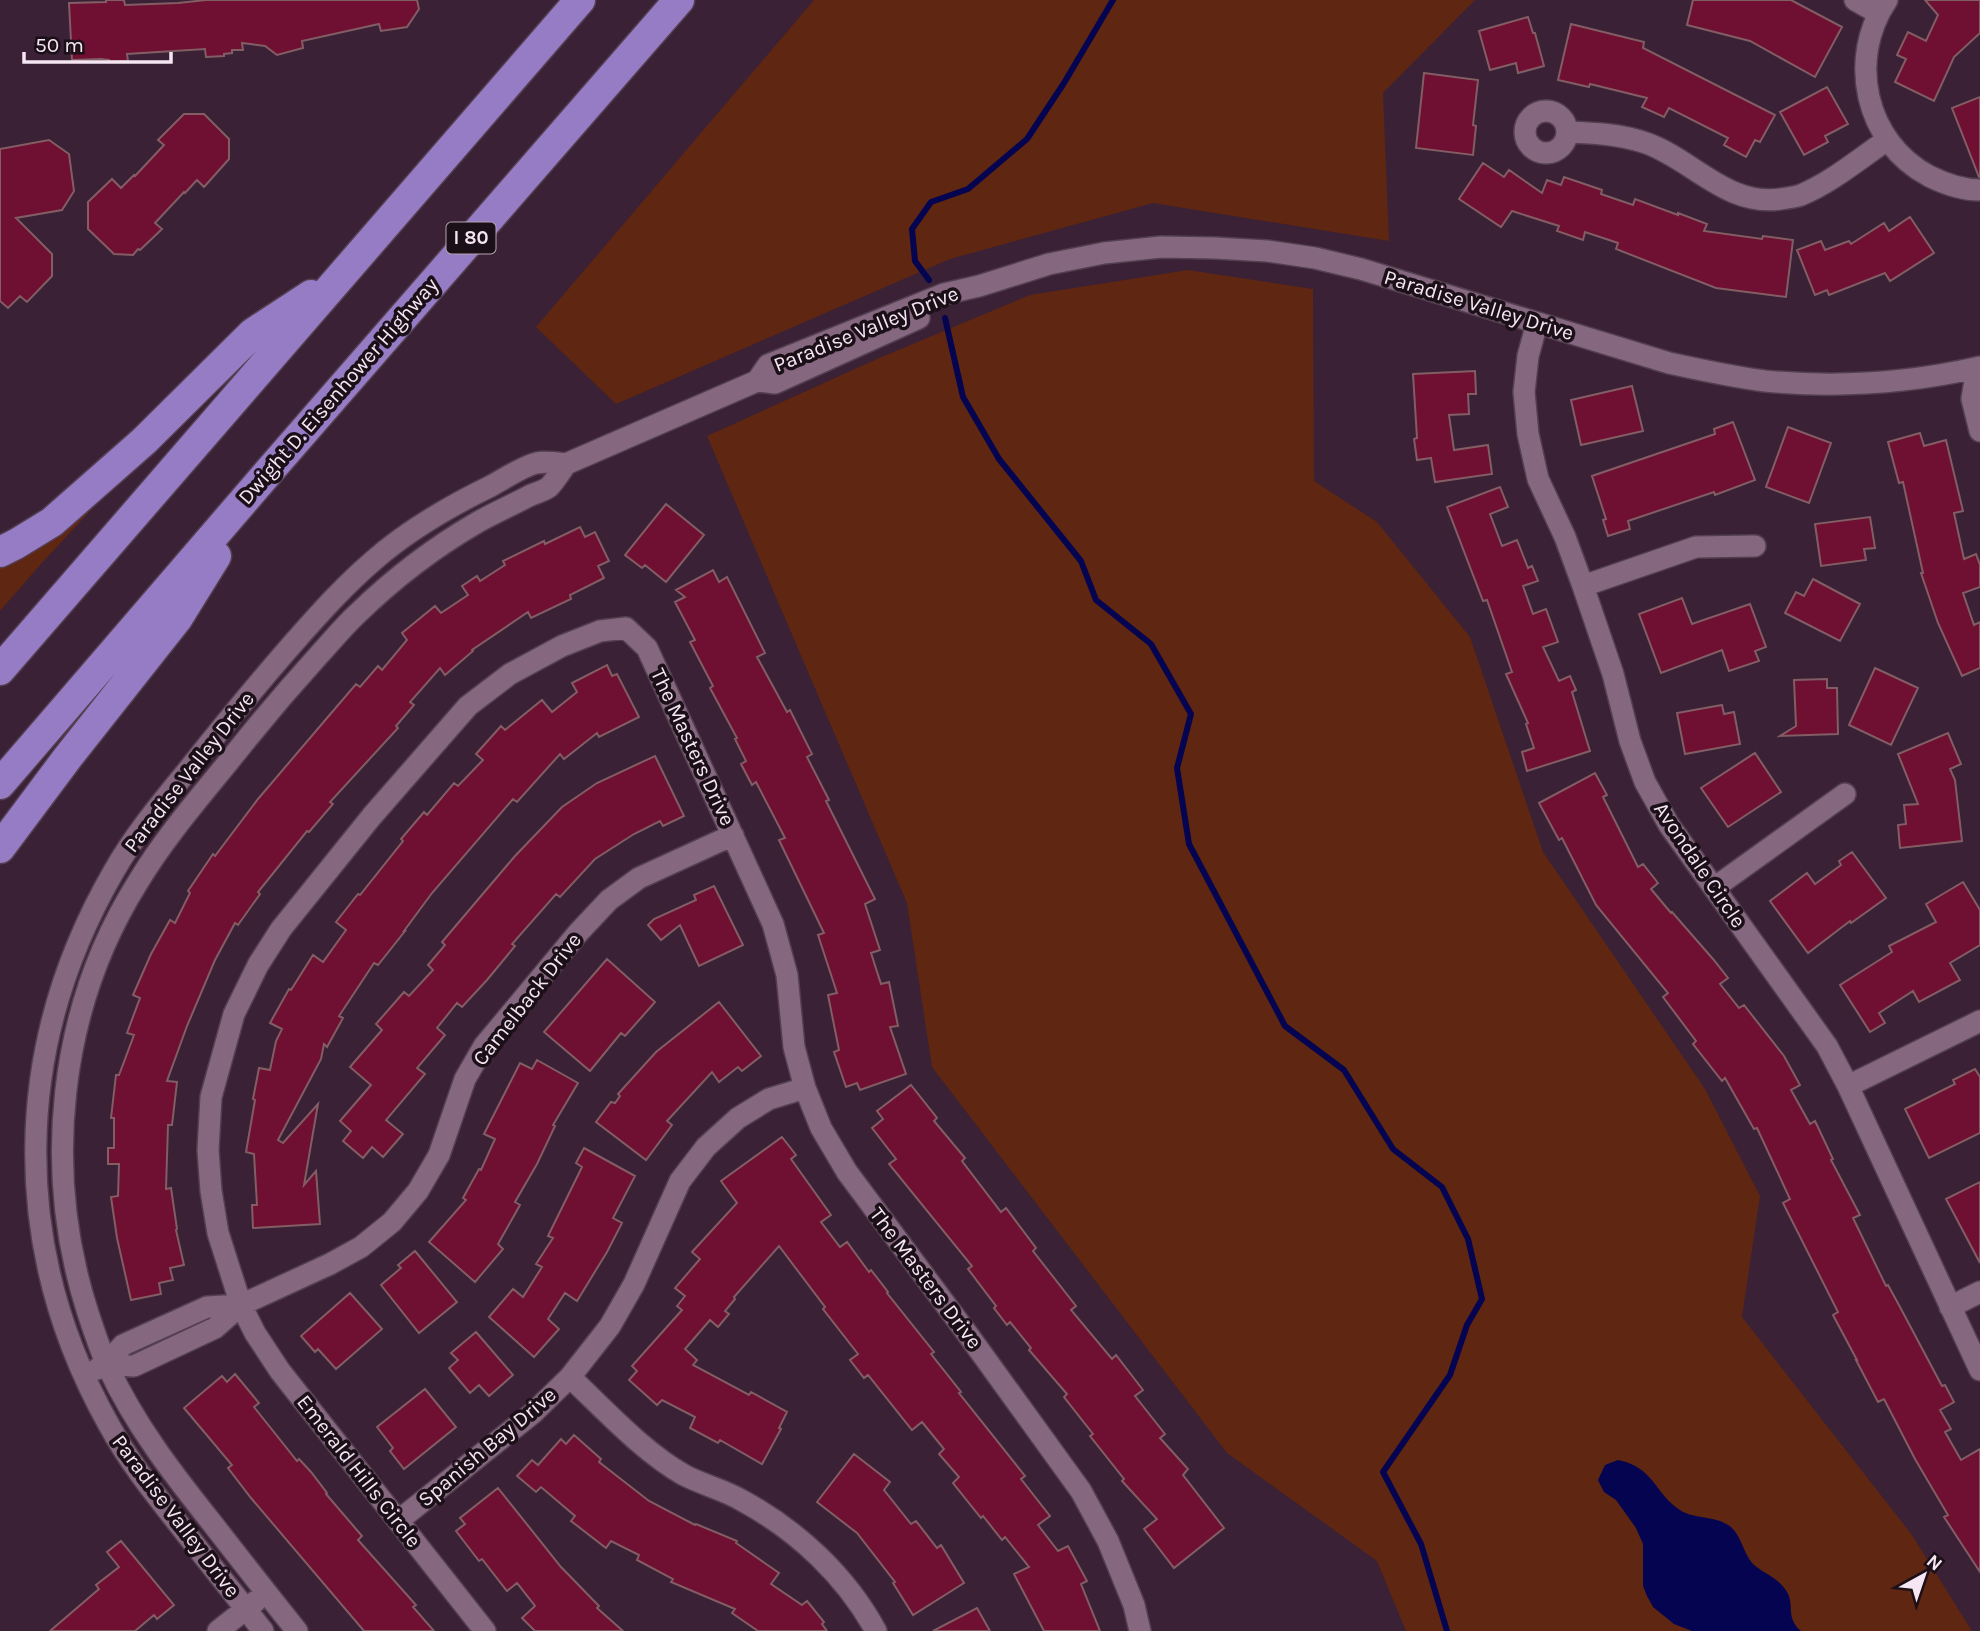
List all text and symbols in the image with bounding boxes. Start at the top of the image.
scale bar [24,21,172,65]
text: 50 m [35,33,84,57]
road number: I 80 [447,222,496,254]
street label: Paradise Valley Drive [1381,265,1577,345]
street label: Dwight D. Eisenhower Highway [233,273,443,509]
street label: Paradise Valley Drive [770,281,962,377]
street label: The Masters Drive [646,665,740,829]
street label: Paradise Valley Drive [119,687,259,857]
street label: Avondale Circle [1649,798,1751,932]
street label: Camelback Drive [468,928,586,1070]
street label: The Masters Drive [865,1203,987,1353]
street label: Spanish Bay Drive [413,1382,561,1512]
street label: Emerald Hills Circle [292,1390,426,1552]
street label: Paradise Valley Drive [107,1430,245,1602]
north arrow [1889,1540,1959,1610]
text: N [1922,1550,1947,1576]

